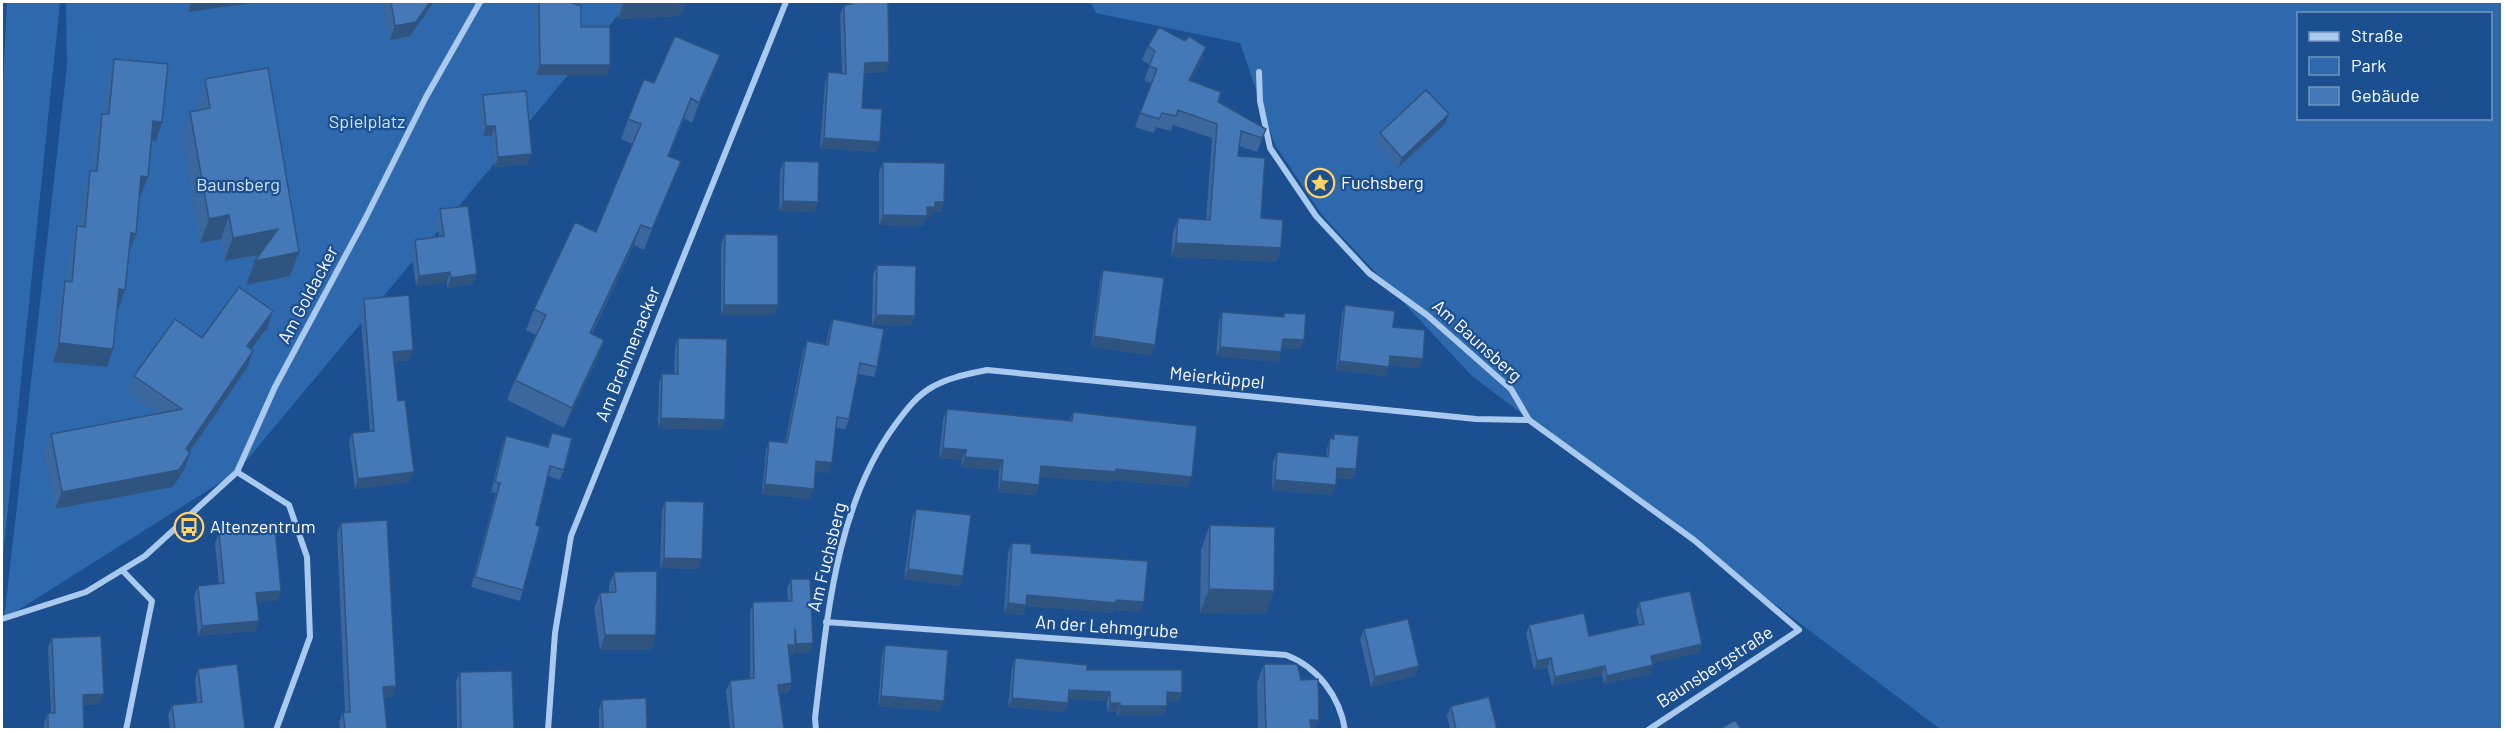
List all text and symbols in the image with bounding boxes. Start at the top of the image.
legend [2297,12,2492,120]
text: Straße [2351,24,2403,46]
text: Park [2351,54,2386,76]
text: Gebäude [2351,84,2420,106]
park label: Spielplatz [329,110,405,132]
place icon: Fuchsberg [1304,167,1336,199]
place label: Fuchsberg [1341,171,1424,193]
park label: Baunsberg [196,173,280,195]
street label: Am Goldacker [272,241,342,347]
street label: Am Brehmenacker [590,282,664,424]
street label: Am Baunsberg [1428,294,1527,386]
street label: Meierküppel [1169,361,1266,393]
street label: Am Fuchsberg [802,500,850,614]
bus stop icon: Altenzentrum [173,511,205,543]
place label: Altenzentrum [210,515,316,537]
street label: An der Lehmgrube [1035,610,1179,642]
street label: Baunsbergstraße [1652,620,1777,712]

